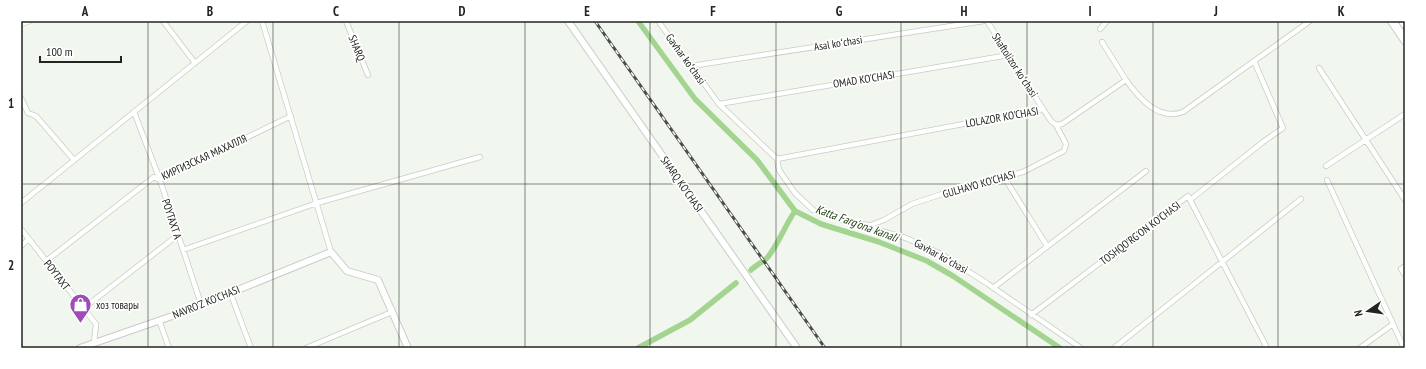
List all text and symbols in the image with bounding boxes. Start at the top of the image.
text: A [81,3,89,20]
text: B [207,3,213,20]
text: C [333,3,339,20]
text: D [459,3,466,20]
text: E [584,3,590,20]
text: F [710,3,716,20]
text: G [836,3,843,20]
text: H [961,3,968,20]
text: I [1088,3,1092,20]
text: J [1213,3,1218,20]
text: K [1338,3,1345,20]
street label: Shaftolizor koʻchasi [989,30,1041,100]
street label: Gavhar koʻchasi [663,31,709,87]
street label: Asal koʻchasi [813,32,863,54]
street label: SHARQ [345,33,369,64]
scale bar [40,38,121,64]
text: 100 m [46,44,73,59]
street label: OMAD KO'CHASI [832,67,896,91]
text: 1 [8,95,14,112]
street label: LOLAZOR KO'CHASI [964,104,1040,130]
street label: КИРГИЗСКАЯ МАХАЛЛЯ [159,131,249,183]
street label: SHARQ KO'CHASI [658,153,706,215]
street label: GULHAYO KO'CHASI [941,167,1017,201]
street label: POYTAXT A [159,197,185,242]
street label: TOSHQO'RG'ON KO'CHASI [1097,198,1183,268]
water label: Katta Farg'ona kanali [814,201,902,245]
street label: Gavhar koʻchasi [912,236,970,276]
text: 2 [8,257,14,274]
street label: POYTAXT [41,257,73,293]
street label: NAVRO'Z KO'CHASI [170,282,242,322]
north arrow [1348,291,1388,331]
shop icon: хоз товары [68,292,94,325]
place label: хоз товары [96,298,139,312]
text: N [1351,309,1366,318]

